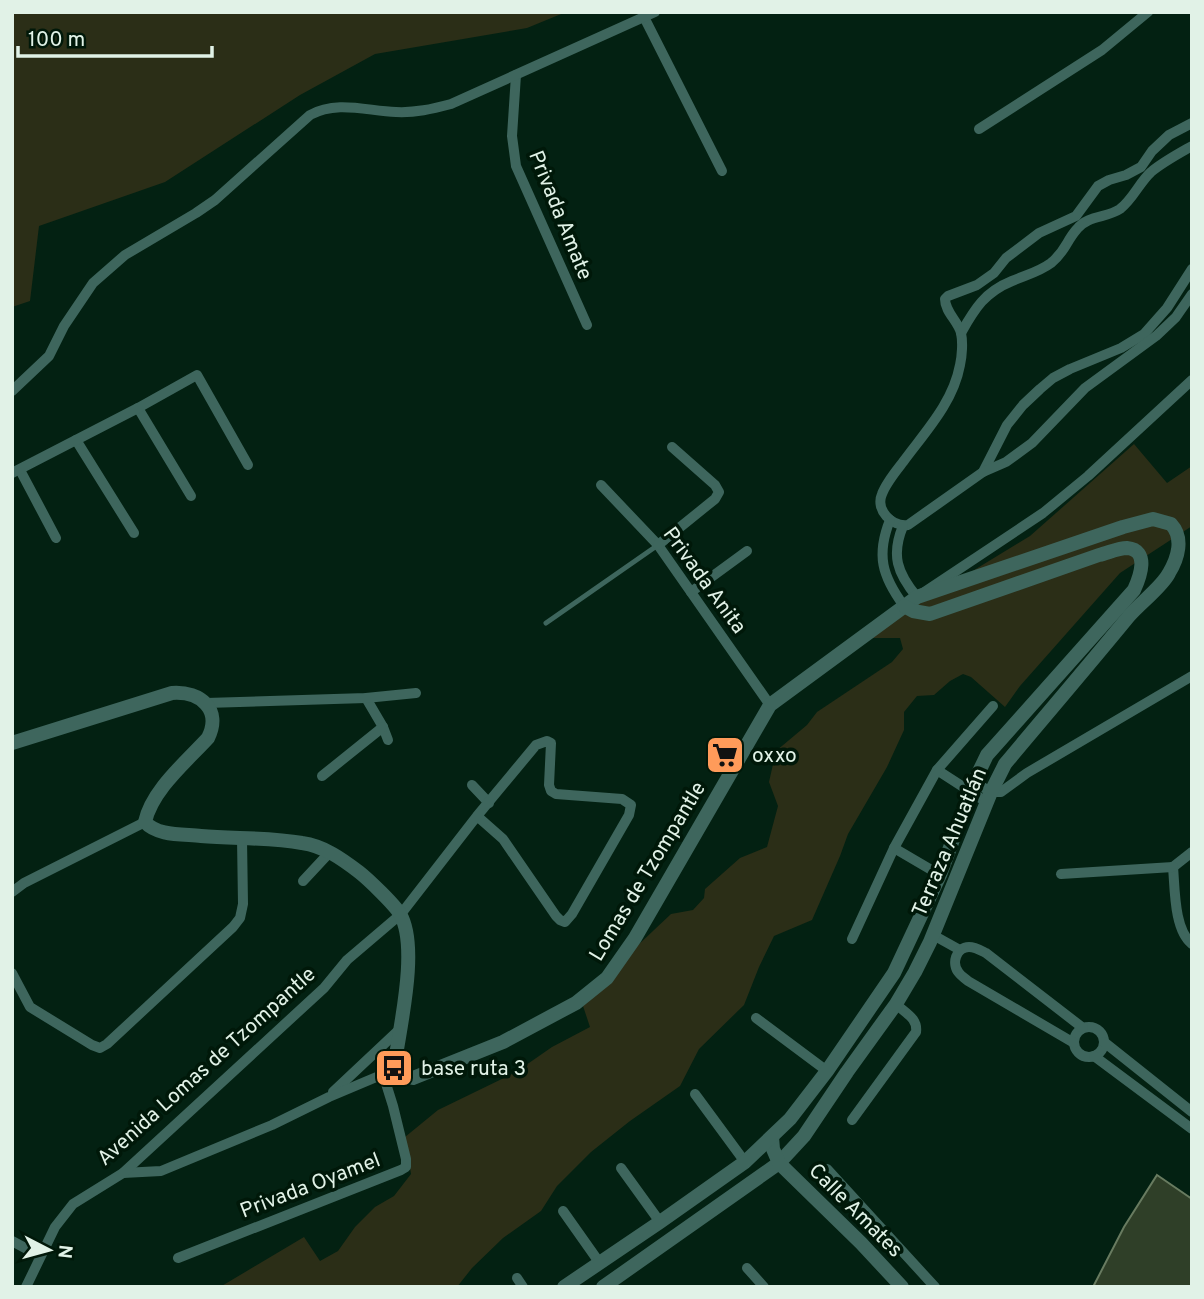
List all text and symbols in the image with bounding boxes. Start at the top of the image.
scale bar [18,14,212,58]
text: 100 m [28,27,85,54]
street label: Privada Amate [521,147,598,284]
street label: Privada Anita [656,522,752,640]
supermarket icon: oxxo [704,734,746,776]
place label: oxxo [752,743,797,770]
street label: Terraza Ahuatlán [907,764,994,921]
street label: Lomas de Tzompantle [584,777,713,967]
street label: Avenida Lomas de Tzompantle [92,962,322,1173]
bus stop icon: base ruta 3 [373,1047,415,1089]
place label: base ruta 3 [421,1056,526,1083]
street label: Privada Oyamel [237,1147,385,1226]
street label: Calle Amates [802,1158,908,1264]
north arrow [14,1215,84,1285]
text: N [51,1244,77,1260]

